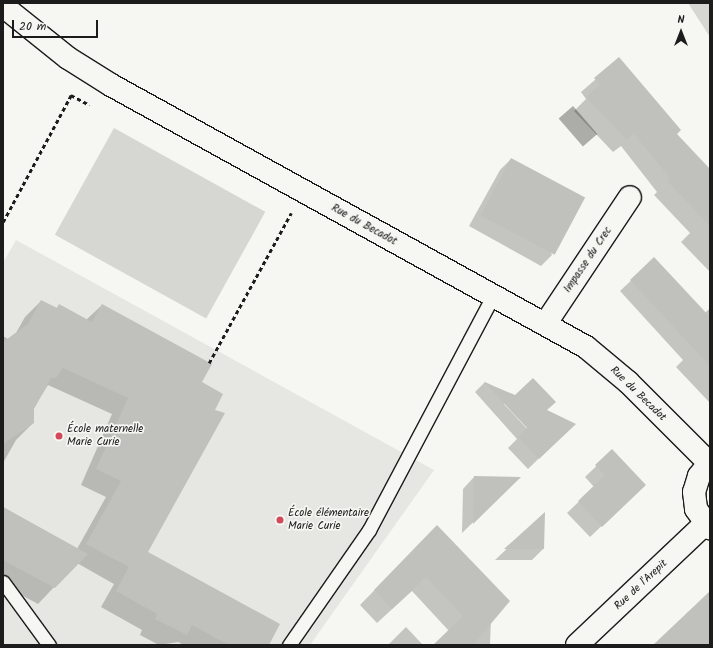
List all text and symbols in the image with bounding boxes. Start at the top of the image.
text: N [678,11,684,29]
scale bar [14,12,100,38]
north arrow [661,12,701,52]
text: 20 m [19,17,46,36]
street label: Rue du Becadot [329,202,399,248]
street label: Impasse du Crec [561,225,615,295]
street label: Rue du Becadot [607,364,669,424]
place label: École maternelle Marie Curie [67,423,143,449]
marker: École maternelle Marie Curie [54,431,64,441]
place label: École élémentaire Marie Curie [288,507,369,533]
marker: École élémentaire Marie Curie [275,515,285,525]
street label: Rue de l'Arepit [612,557,670,613]

